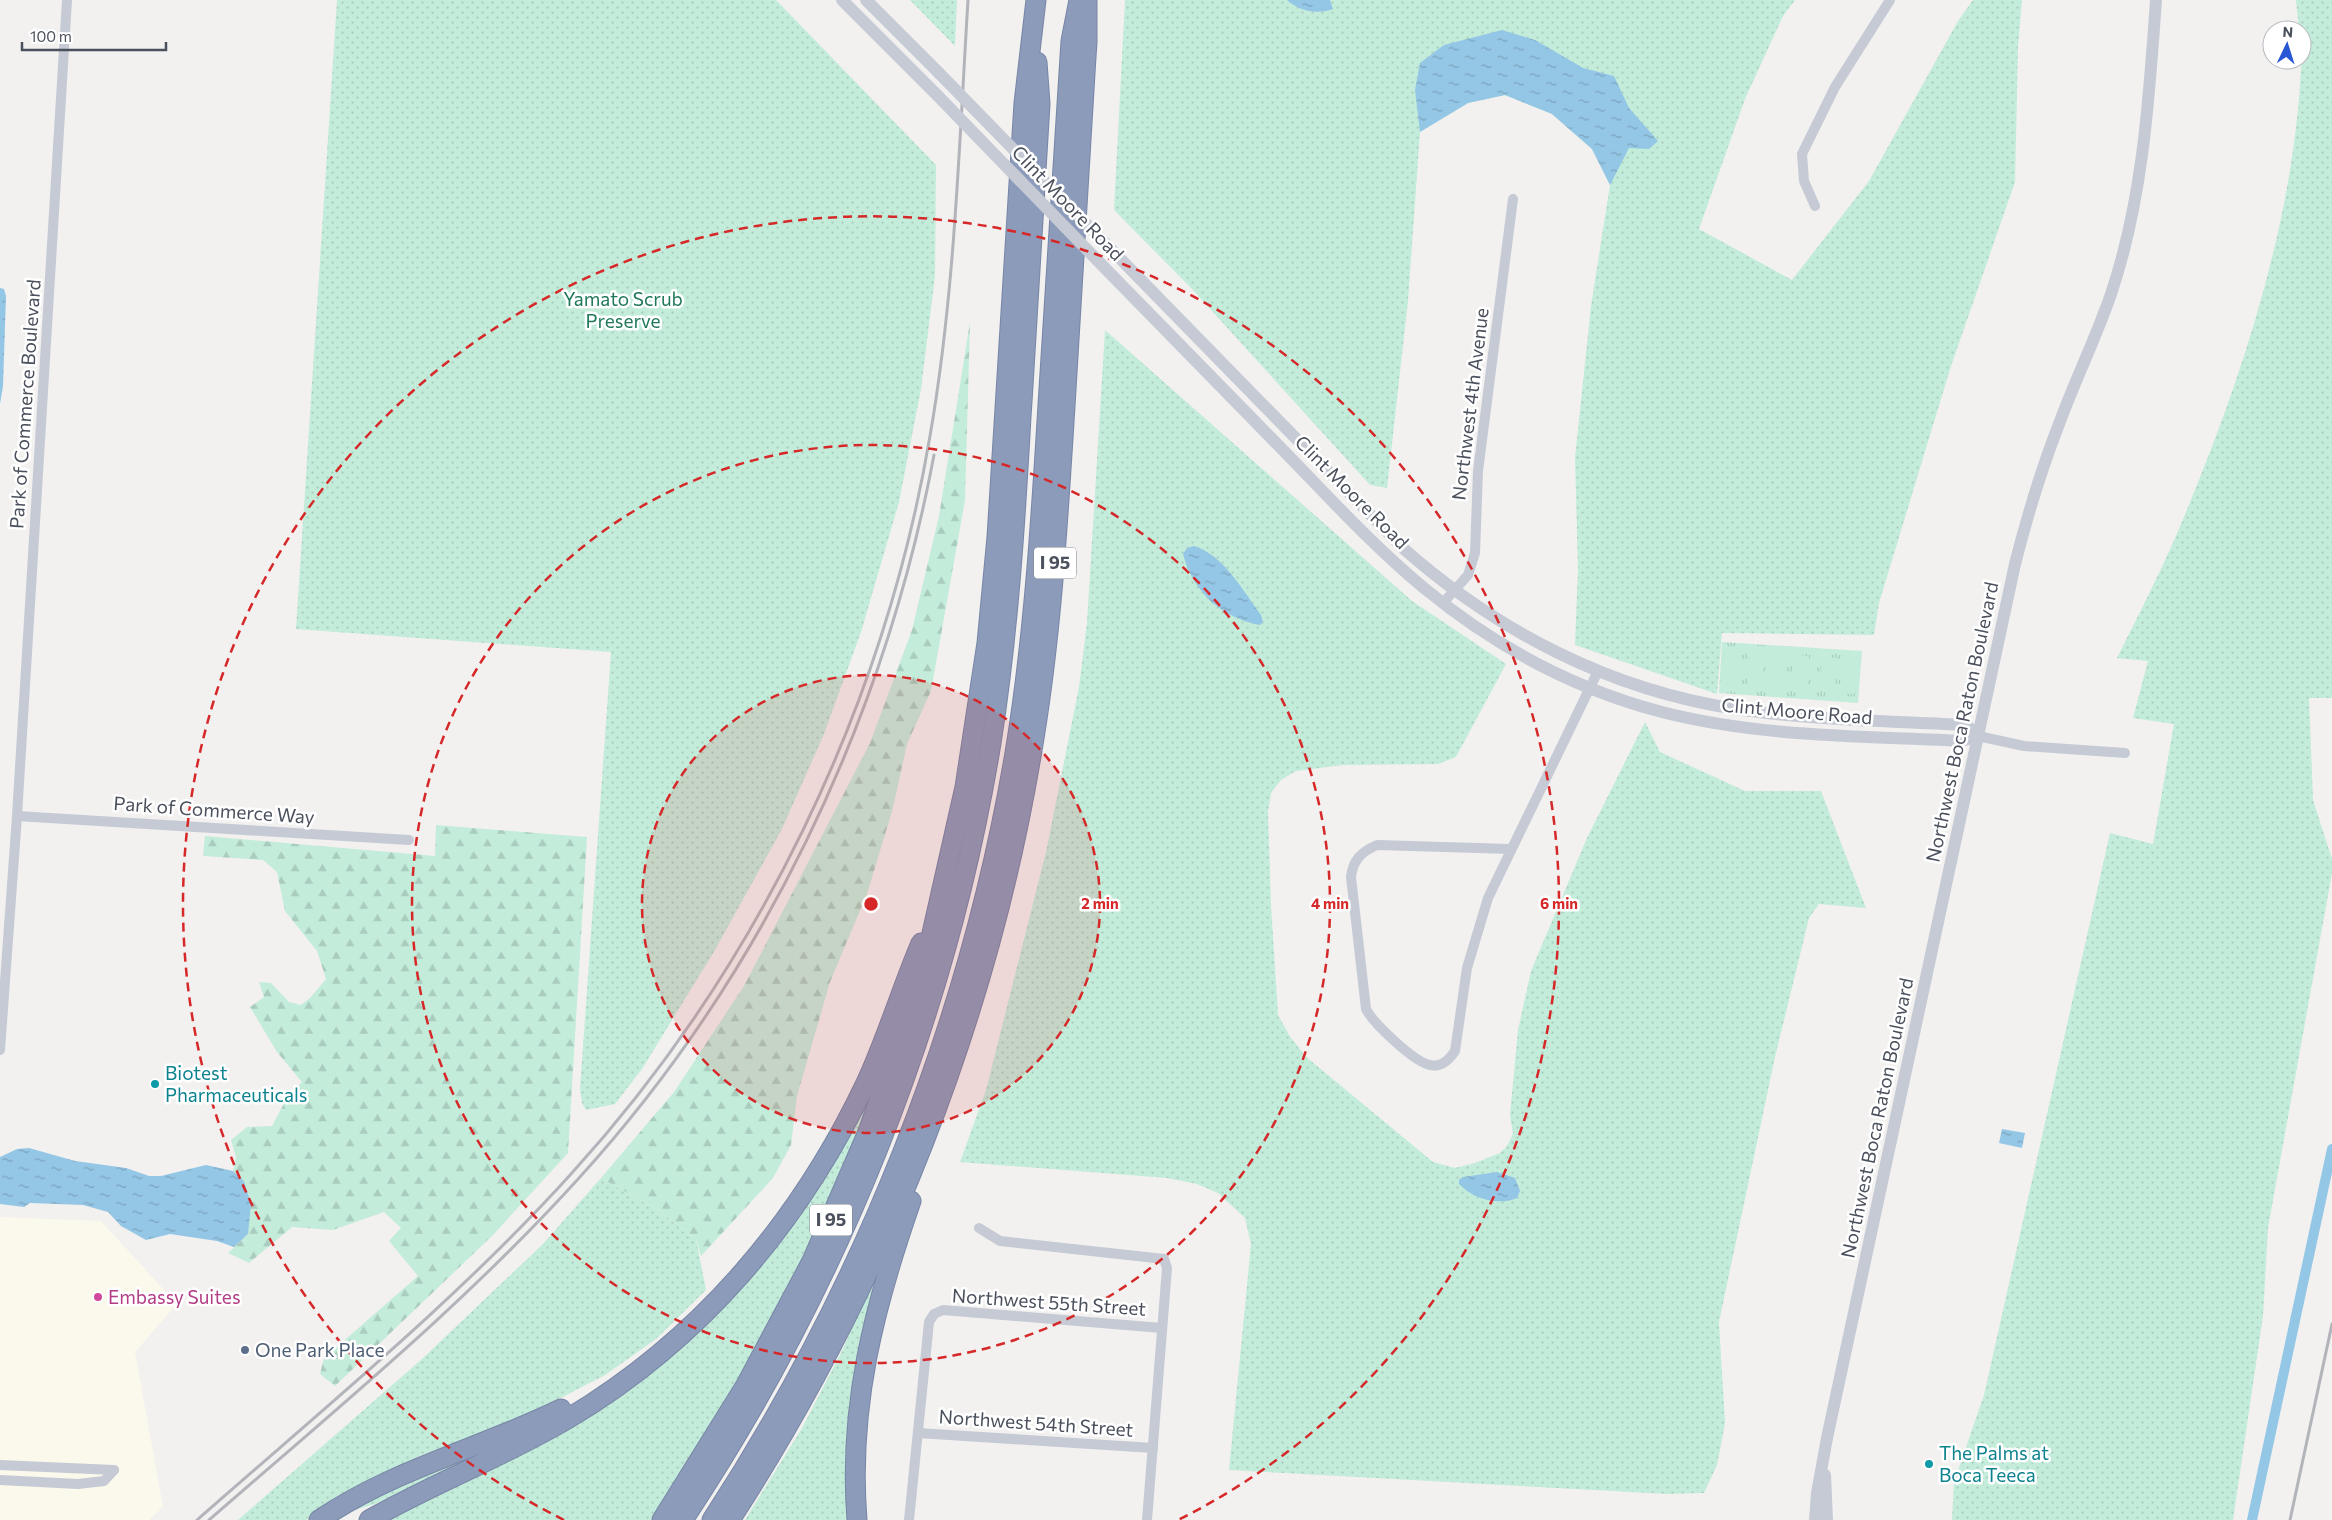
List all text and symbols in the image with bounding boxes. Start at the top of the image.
scale bar [22,20,166,52]
north arrow [2262,20,2312,70]
text: N [2282,23,2294,40]
text: 100 m [30,27,72,45]
street label: Clint Moore Road [1008,140,1129,265]
street label: Park of Commerce Boulevard [4,278,45,530]
park label: Yamato Scrub Preserve [563,287,683,332]
street label: Northwest 4th Avenue [1446,306,1493,501]
street label: Clint Moore Road [1291,430,1414,553]
road number: I 95 [1034,548,1076,578]
street label: Northwest Boca Raton Boulevard [1921,580,2002,864]
street label: Clint Moore Road [1721,692,1873,729]
street label: Park of Commerce Way [113,791,316,828]
text: 2 min [1081,894,1119,912]
text: 4 min [1311,894,1349,912]
text: 6 min [1540,894,1578,912]
centre of rings [862,895,880,913]
street label: Northwest Boca Raton Boulevard [1836,976,1917,1260]
place label: Biotest Pharmaceuticals [165,1061,307,1106]
marker: Biotest Pharmaceuticals [149,1078,161,1090]
road number: I 95 [810,1204,852,1236]
street label: Northwest 55th Street [951,1283,1147,1320]
place label: Embassy Suites [108,1285,241,1308]
marker: Embassy Suites [92,1291,104,1303]
place label: One Park Place [255,1338,385,1361]
marker: One Park Place [239,1344,251,1356]
street label: Northwest 54th Street [938,1404,1134,1441]
place label: The Palms at Boca Teeca [1939,1441,2049,1486]
marker: The Palms at Boca Teeca [1923,1458,1935,1470]

